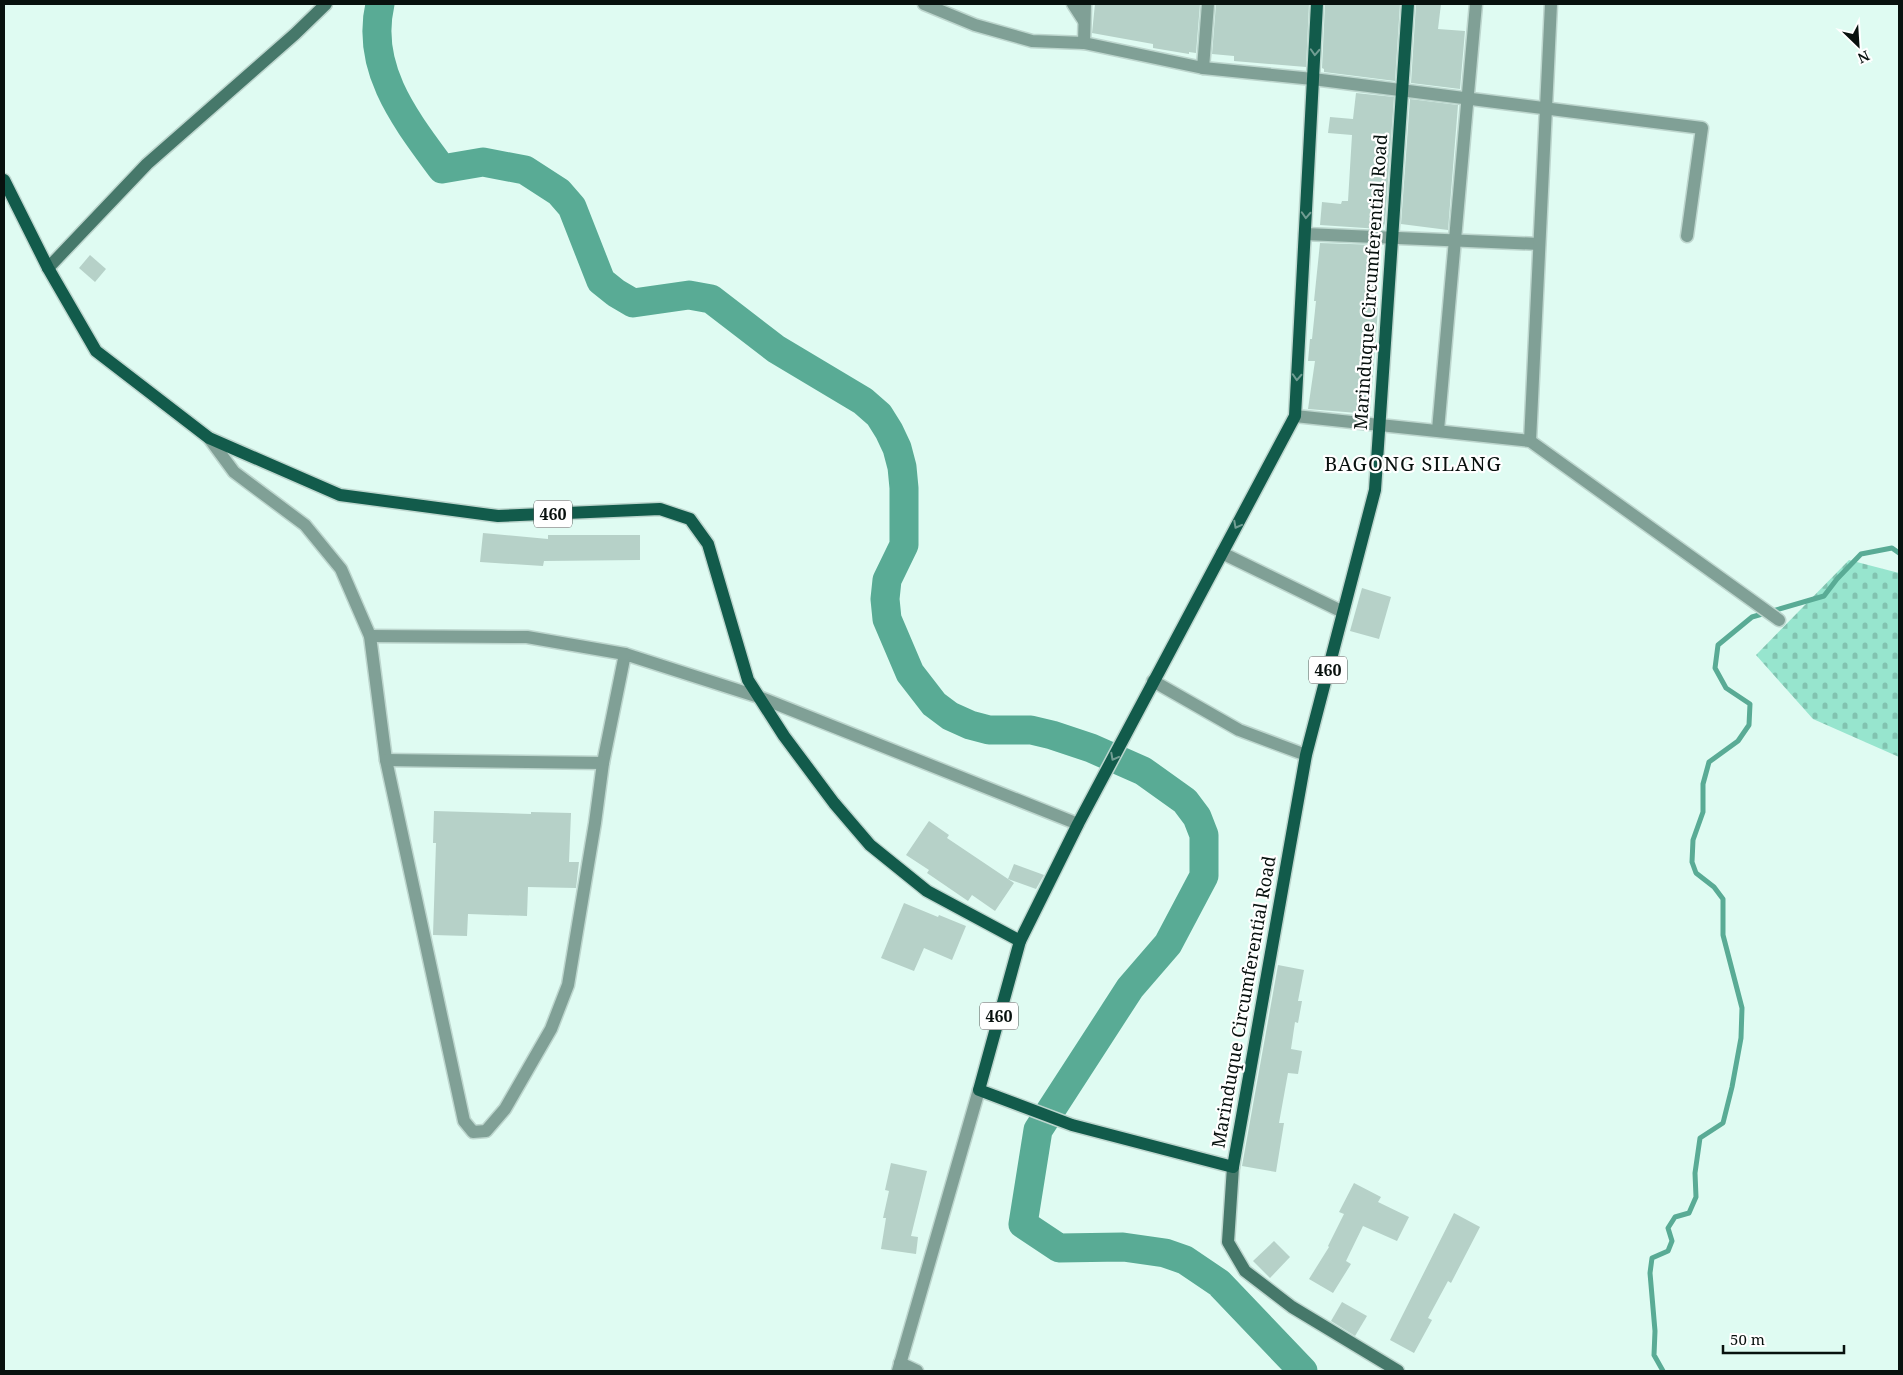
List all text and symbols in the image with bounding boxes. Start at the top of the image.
north arrow [1833,20,1883,70]
text: N [1855,46,1873,68]
one-way arrow [1309,49,1320,57]
street label: Marinduque Circumferential Road [1348,133,1392,431]
one-way arrow [1300,211,1311,219]
one-way arrow [1292,374,1302,381]
district label: BAGONG SILANG [1324,450,1502,477]
road number: 460 [534,500,572,528]
one-way arrow [1233,520,1243,529]
road number: 460 [1309,656,1347,684]
one-way arrow [1110,752,1120,761]
street label: Marinduque Circumferential Road [1205,854,1281,1150]
road number: 460 [980,1002,1018,1030]
scale bar [1723,1322,1844,1354]
text: 50 m [1730,1329,1765,1349]

